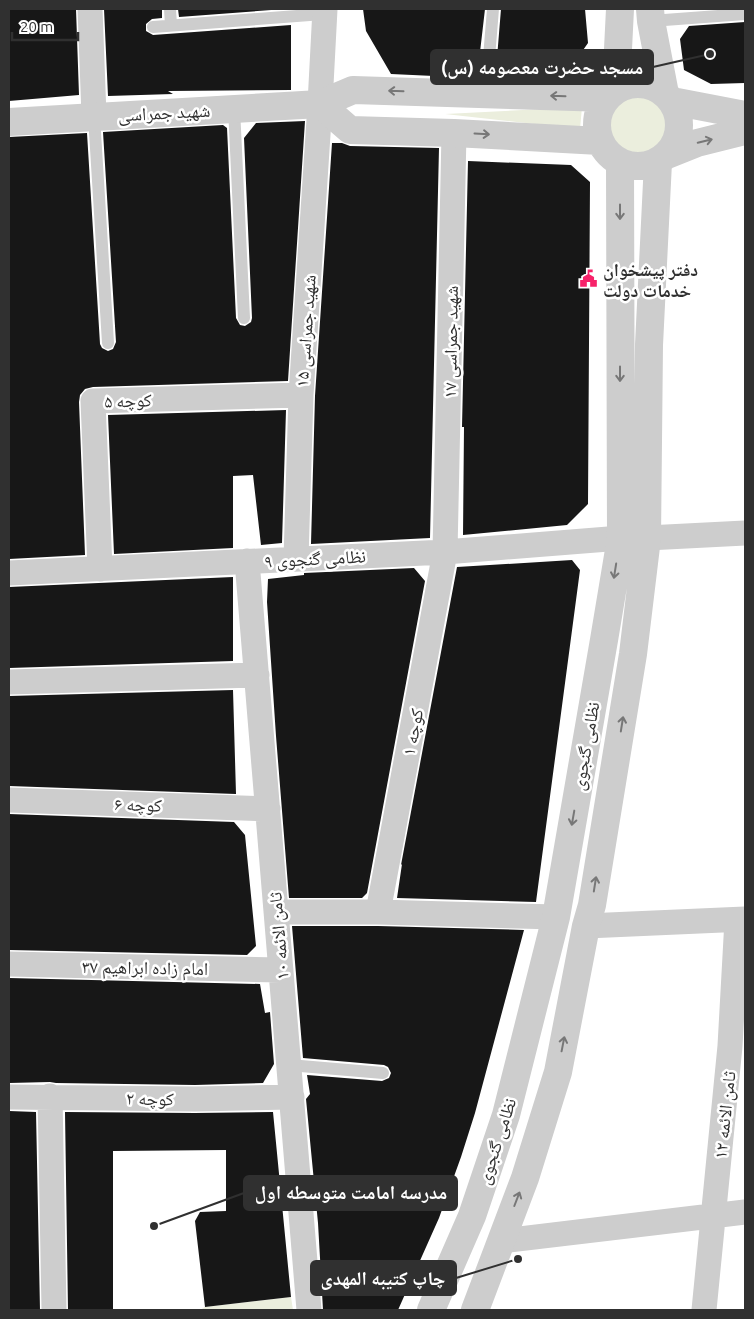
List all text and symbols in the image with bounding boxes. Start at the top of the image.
scale bar [12,10,79,42]
text: 20 m [20,18,53,35]
callout: مسجد حضرت معصومه (س) [431,50,653,84]
text: مسجد حضرت معصومه (س) [441,56,643,79]
one-way arrow [388,86,404,96]
one-way arrow [550,92,566,101]
street label: شهید جمراسی [117,100,211,126]
one-way arrow [473,130,489,139]
one-way arrow [697,136,713,145]
one-way arrow [615,203,625,219]
place label: دفتر پیشخوان خدمات دولت [603,259,698,301]
public building icon: دفتر پیشخوان خدمات دولت [579,269,599,289]
street label: شهید جمراسی ۱۵ [291,274,321,388]
street label: شهید جمراسی ۱۷ [439,285,463,399]
one-way arrow [615,366,625,382]
street label: کوچه ۵ [104,389,153,413]
street label: نظامی گنجوی ۹ [264,545,367,573]
one-way arrow [610,563,620,579]
street label: نظامی گنجوی [567,700,605,792]
street label: کوچه ۱ [398,706,428,758]
one-way arrow [617,716,627,732]
street label: کوچه ۶ [114,793,163,817]
one-way arrow [568,809,578,825]
one-way arrow [591,877,601,893]
street label: ثامن الائمه ۱۰ [264,891,294,981]
street label: امام زاده ابراهیم ۳۷ [82,956,208,981]
one-way arrow [559,1036,569,1052]
street label: ثامن الائمه ۱۲ [709,1070,741,1160]
street label: کوچه ۲ [126,1088,175,1110]
street label: نظامی گنجوی [473,1095,521,1187]
callout: مدرسه امامت متوسطه اول [244,1176,457,1210]
text: مدرسه امامت متوسطه اول [255,1181,447,1204]
one-way arrow [513,1192,522,1207]
callout: چاپ‌ کتیبه المهدی [311,1261,456,1295]
text: چاپ‌ کتیبه المهدی [321,1267,445,1290]

